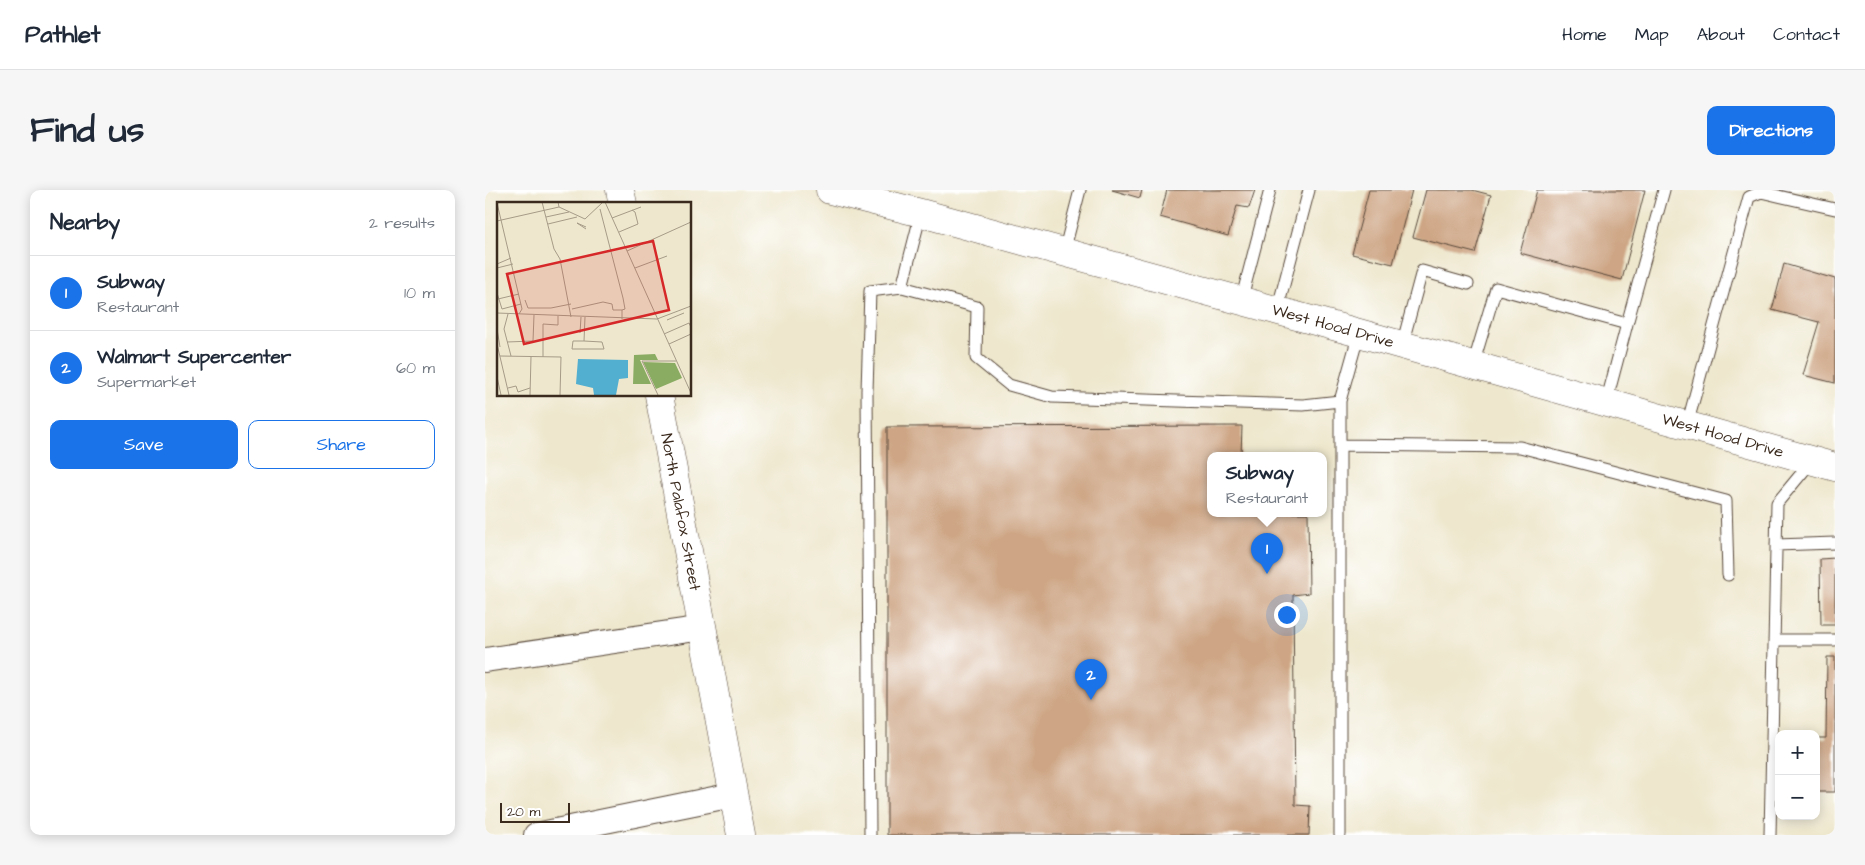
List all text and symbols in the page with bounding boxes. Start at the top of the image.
text: Pathlet [25,18,101,52]
text: Home [1562,22,1607,47]
text: Map [1635,22,1669,47]
text: About [1697,22,1745,47]
text: Contact [1773,22,1840,47]
text: Find us [30,106,144,155]
button: Directions [1707,106,1835,155]
inset map [497,202,691,396]
text: Nearby [50,208,120,237]
text: 2 results [369,212,435,234]
text: Subway [97,269,165,296]
text: 1 [65,282,67,304]
text: 10 m [404,282,435,304]
text: Restaurant [97,296,179,318]
street label: West Hood Drive [1270,299,1397,353]
text: Walmart Supercenter [97,344,291,371]
text: 2 [61,357,71,379]
text: 60 m [396,357,435,379]
text: Supermarket [97,371,196,393]
street label: West Hood Drive [1659,408,1787,463]
button: Save [50,420,238,469]
button: Share [248,420,435,469]
street label: North Palafox Street [655,432,706,593]
popup [1207,452,1327,517]
text: Subway [1226,460,1294,487]
text: Restaurant [1226,487,1308,509]
pin: 1 [1251,533,1283,574]
your location [1274,602,1300,628]
pin: 2 [1075,659,1107,700]
map controls [1775,730,1820,820]
button: + [1775,730,1820,775]
button: − [1775,775,1820,820]
scale bar [500,800,570,823]
text: 20 m [507,802,540,822]

